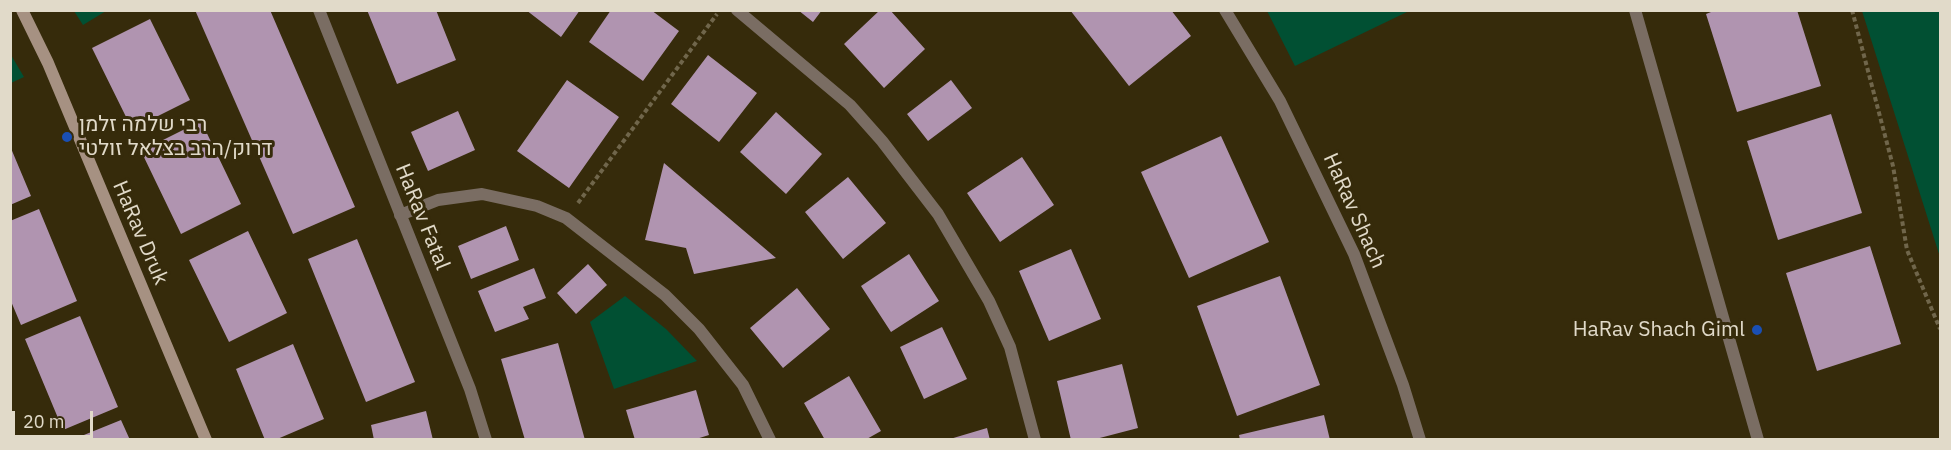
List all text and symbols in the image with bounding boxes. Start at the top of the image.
place label: רבי שלמה זלמן דרוק/הרב בצלאל זולטי [79,112,272,162]
marker: רבי שלמה זלמן דרוק/הרב בצלאל זולטי [60,130,74,144]
street label: HaRav Shach [1317,149,1391,273]
street label: HaRav Fatal [389,160,455,274]
street label: HaRav Druk [107,177,173,289]
place label: HaRav Shach Giml [1573,317,1745,343]
marker: HaRav Shach Giml [1750,323,1764,337]
scale bar [15,399,96,437]
text: 20 m [23,410,65,433]

